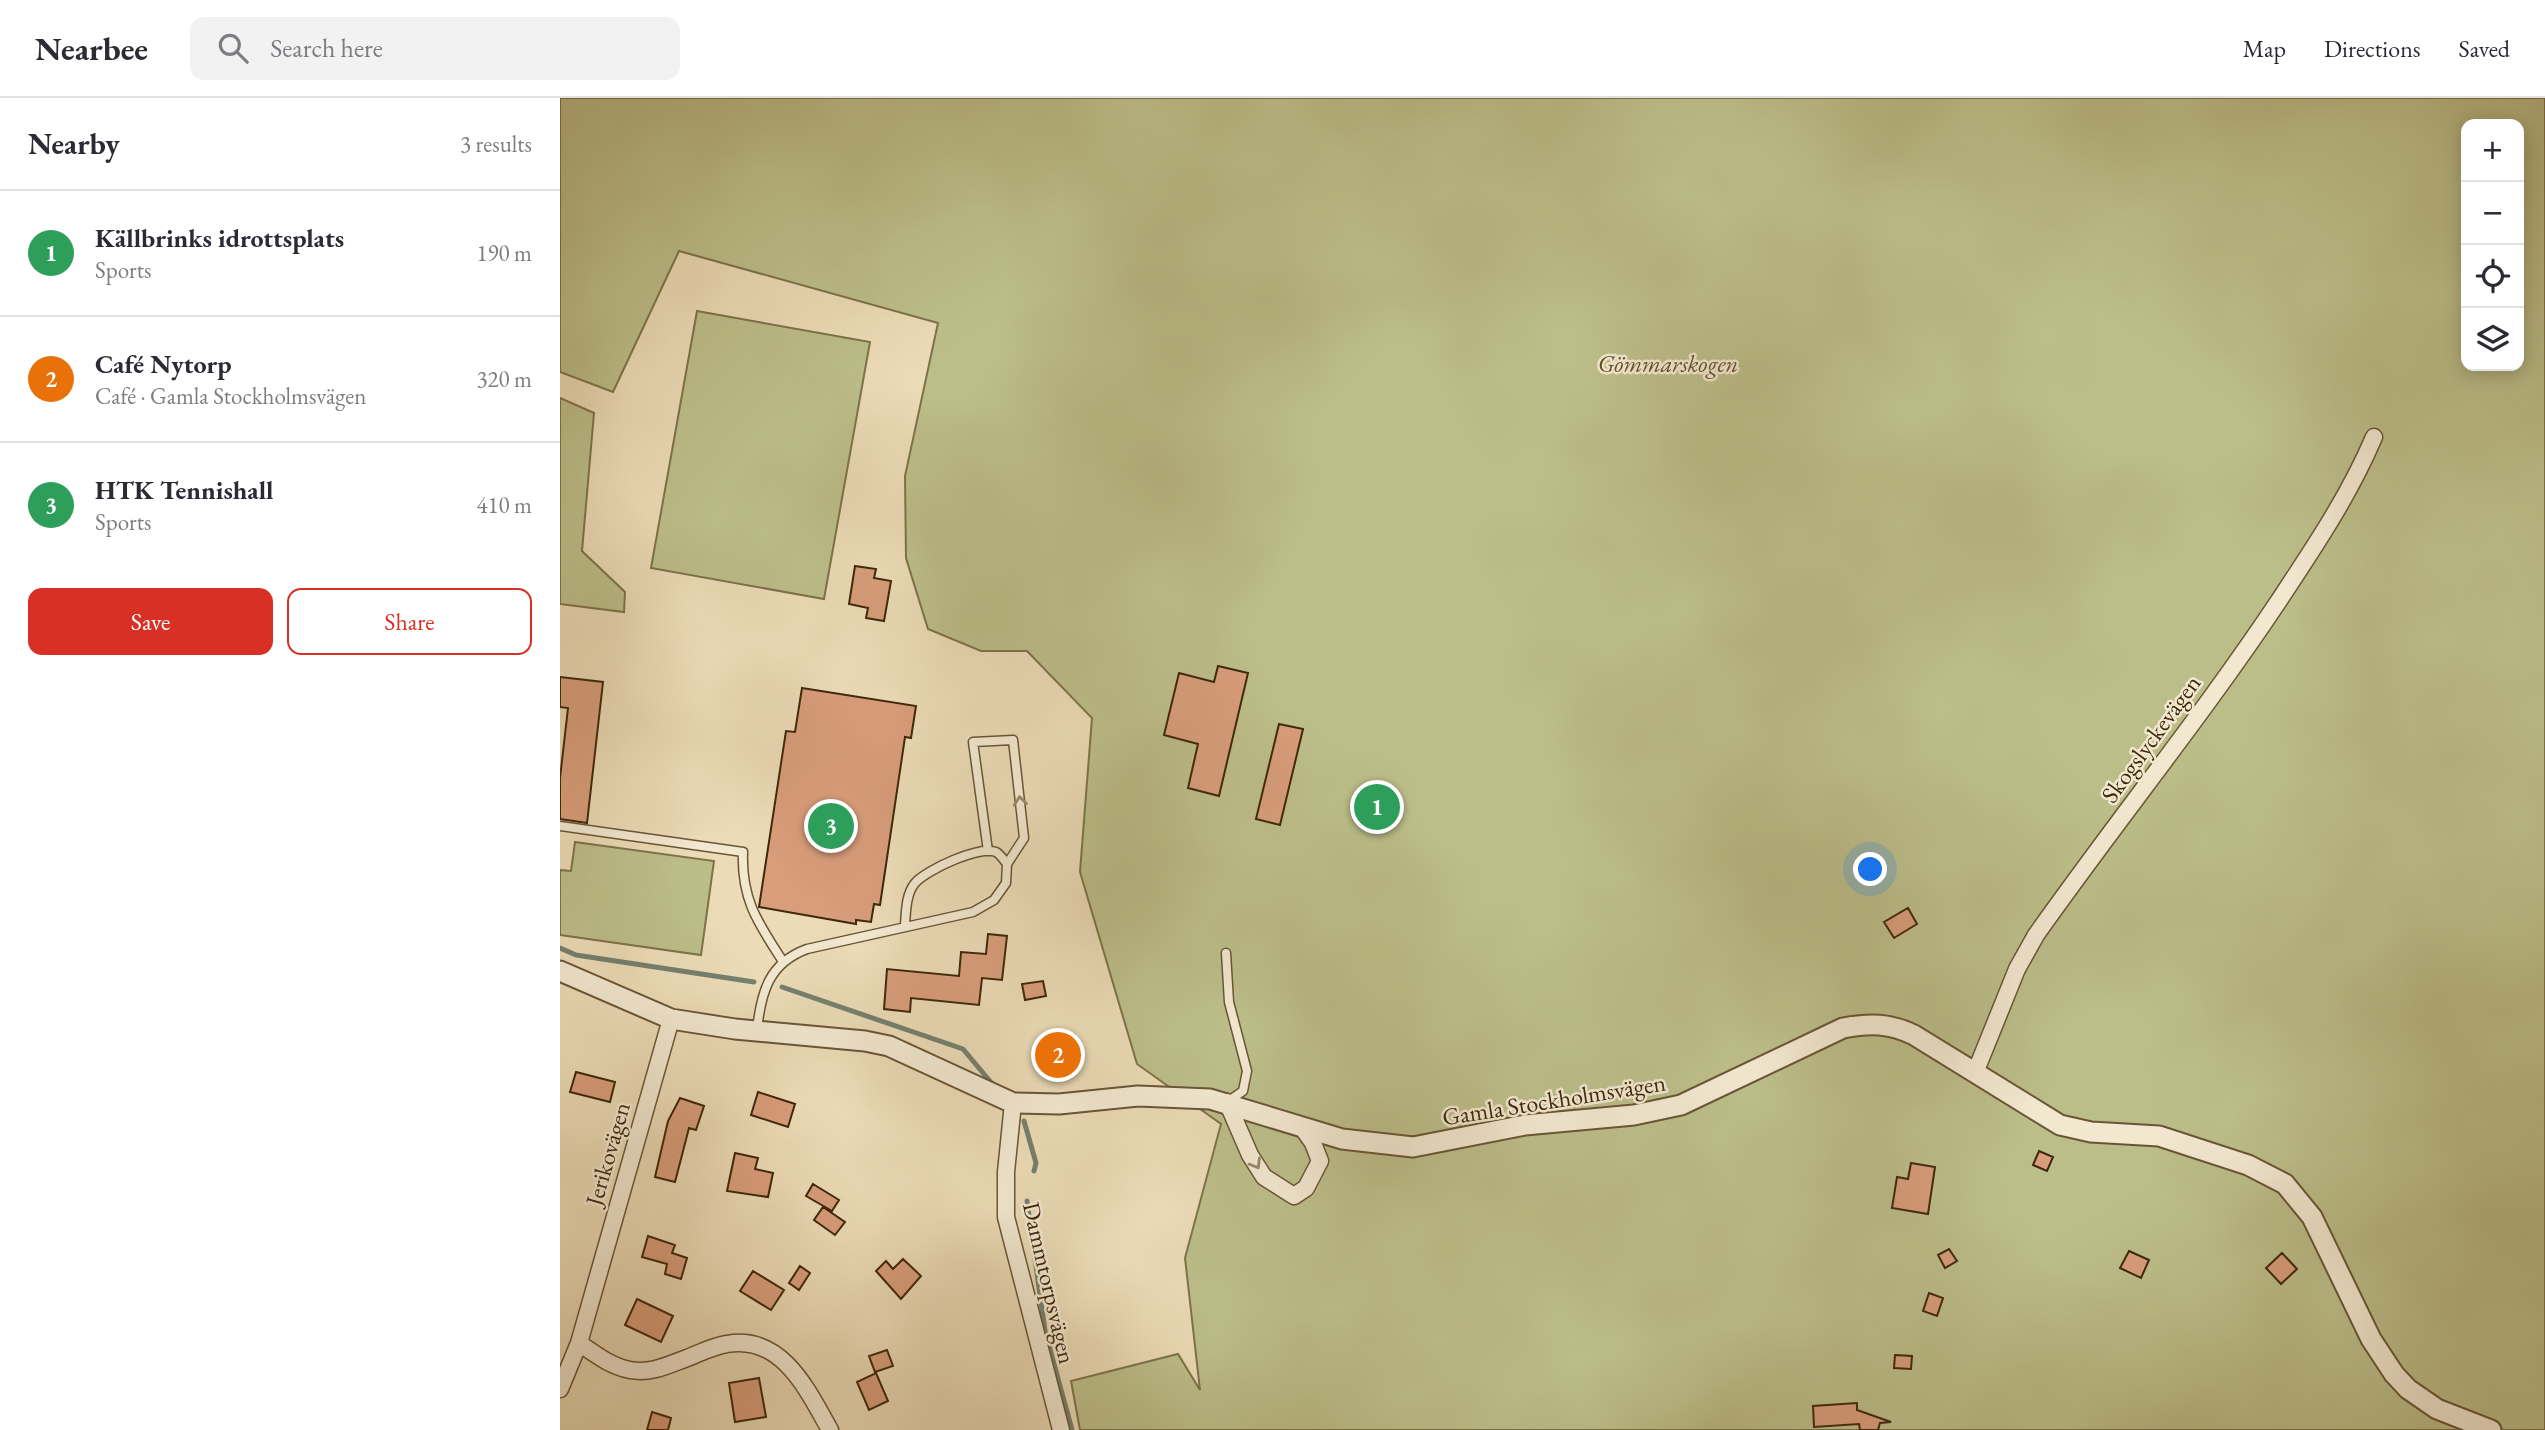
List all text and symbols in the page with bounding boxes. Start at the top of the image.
search box [190,17,680,80]
text: Nearbee [35,27,148,70]
icon: search [214,29,252,67]
text: Search here [270,31,383,65]
text: Map [2243,33,2286,64]
text: Directions [2324,33,2421,64]
text: Saved [2459,33,2510,64]
map controls [2461,119,2524,371]
button: + [2461,119,2524,182]
text: Nearby [28,124,120,163]
text: 3 results [460,129,532,159]
button: − [2461,182,2524,245]
text: Källbrinks idrottsplats [95,221,344,255]
text: 1 [45,238,57,268]
text: 190 m [476,238,532,268]
button: locate [2461,245,2524,308]
text: Sports [95,255,151,285]
button: layers [2461,308,2524,371]
text: Café Nytorp [95,347,232,381]
park label: Gömmarskogen [1598,348,1738,379]
text: 2 [45,364,57,394]
text: 320 m [476,364,532,394]
text: Café · Gamla Stockholmsvägen [95,381,366,411]
text: HTK Tennishall [95,473,274,507]
text: 3 [45,490,57,520]
text: 410 m [476,490,532,520]
text: Sports [95,507,151,537]
button: Save [28,588,273,655]
button: Share [287,588,532,655]
street label: Skogslyckevägen [2094,668,2208,809]
pin: 1 [1354,781,1400,833]
one-way arrow [1012,795,1027,807]
pin: 3 [808,800,854,852]
your location [1853,852,1887,886]
pin: 2 [1035,1029,1081,1081]
street label: Gamla Stockholmsvägen [1440,1066,1668,1132]
street label: Jerikovägen [577,1098,637,1211]
one-way arrow [1247,1156,1260,1169]
street label: Dammtorpsvägen [1016,1199,1083,1367]

